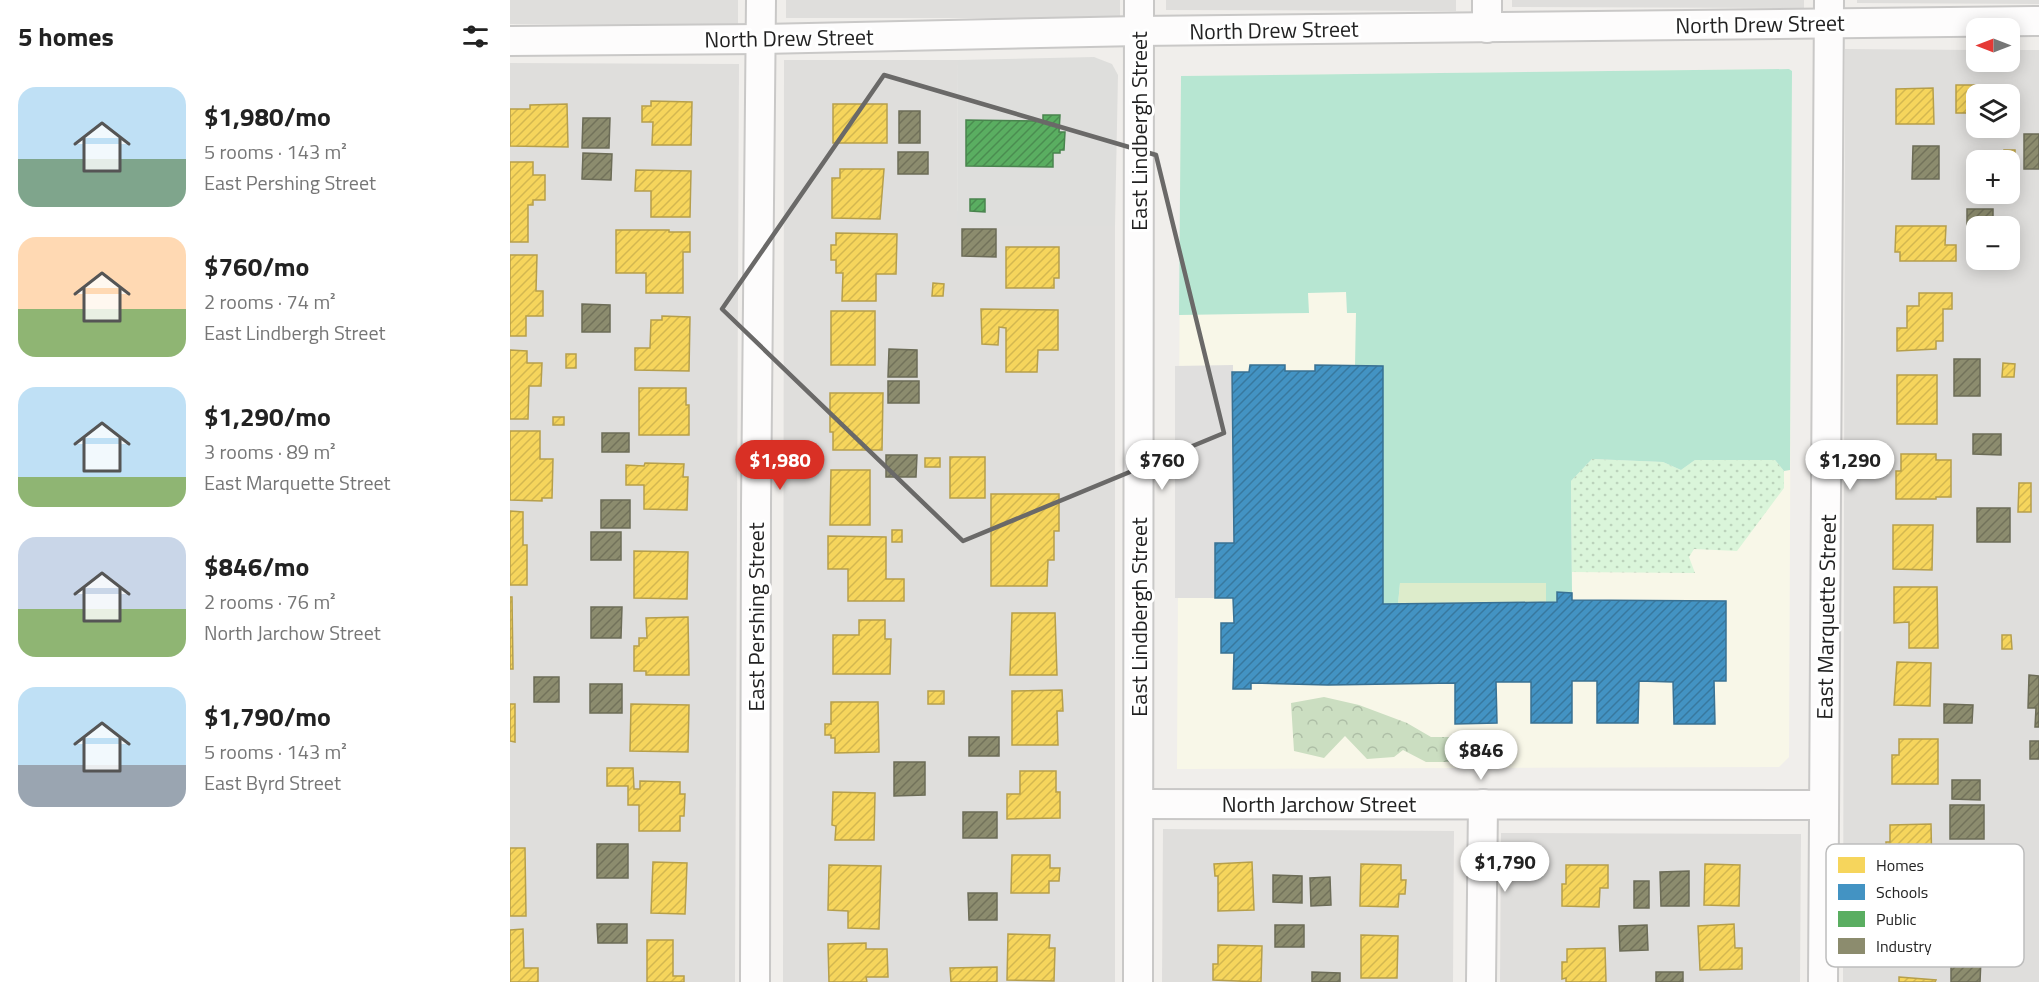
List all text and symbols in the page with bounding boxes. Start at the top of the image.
street label: North Drew Street [1675,6,1845,42]
street label: North Drew Street [1189,12,1359,48]
text: 5 homes [18,17,114,56]
north arrow [1966,18,2020,72]
map controls [1966,18,2020,270]
icon: filters [459,20,492,53]
street label: North Drew Street [704,20,874,56]
street label: East Lindbergh Street [1122,31,1156,231]
button: layers [1966,84,2020,138]
text: $1,980/mo [204,97,331,136]
icon: home [66,111,138,183]
text: 5 rooms · 143 m² [204,136,347,167]
button: + [1966,150,2020,204]
text: East Pershing Street [204,167,376,198]
button: − [1966,216,2020,270]
text: $760/mo [204,247,309,286]
icon: home [66,261,138,333]
text: 2 rooms · 74 m² [204,286,336,317]
text: East Lindbergh Street [204,317,385,348]
text: $1,290/mo [204,397,331,436]
icon: home [66,411,138,483]
text: 3 rooms · 89 m² [204,436,336,467]
pin: $1,980 [731,440,829,491]
pin: $760 [1126,440,1198,491]
pin: $1,290 [1801,440,1899,491]
text: $1,980 [749,444,811,475]
text: $760 [1140,444,1184,475]
text: $1,290 [1819,444,1881,475]
text: East Marquette Street [204,467,391,498]
street label: East Marquette Street [1807,514,1845,720]
street label: East Lindbergh Street [1122,517,1156,717]
street label: East Pershing Street [739,522,773,712]
text: $846/mo [204,547,309,586]
icon: home [66,561,138,633]
text: 2 rooms · 76 m² [204,586,336,617]
text: North Jarchow Street [204,617,381,648]
text: $1,790/mo [204,697,331,736]
icon: home [66,711,138,783]
pin: $846 [1445,730,1517,781]
text: $846 [1459,734,1503,765]
text: 5 rooms · 143 m² [204,736,347,767]
text: East Byrd Street [204,767,341,798]
street label: North Jarchow Street [1222,787,1416,821]
pin: $1,790 [1456,842,1554,893]
legend [1826,844,2024,967]
text: $1,790 [1474,846,1536,877]
text: Homes [1876,853,1924,877]
text: Schools [1876,880,1928,904]
text: Public [1876,907,1917,931]
text: Industry [1876,934,1932,958]

